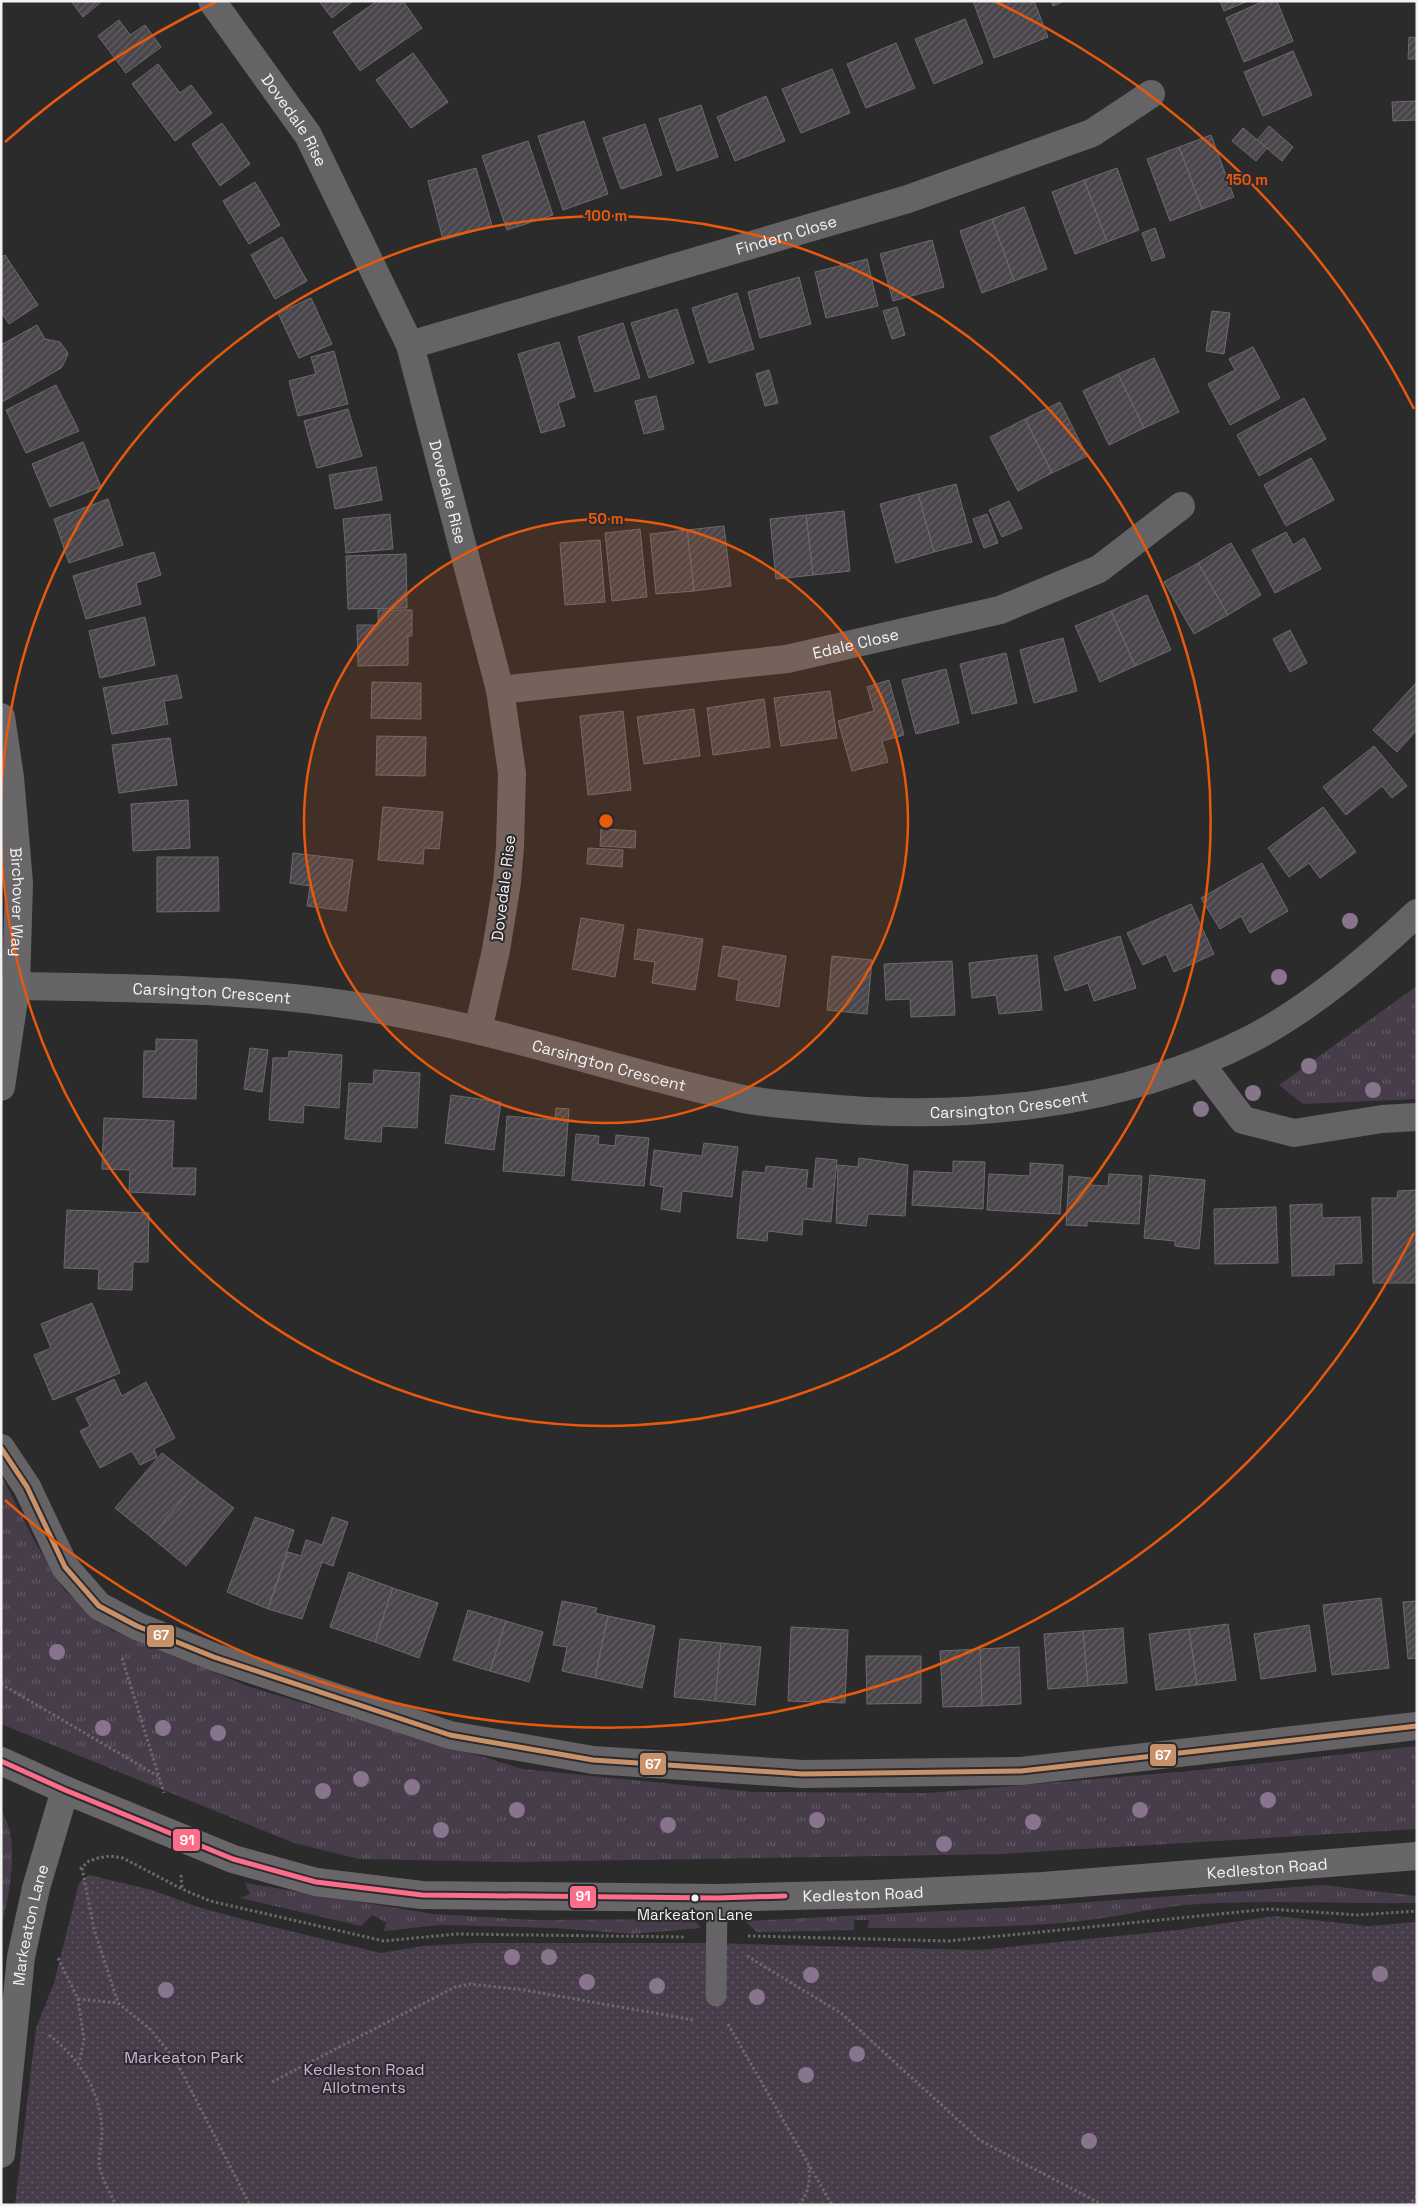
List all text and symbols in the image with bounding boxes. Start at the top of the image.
street label: Dovedale Rise [256,70,332,170]
text: 150 m [1226,170,1268,189]
text: 100 m [585,206,627,225]
street label: Findern Close [733,210,839,260]
street label: Dovedale Rise [424,438,471,546]
text: 50 m [588,509,624,528]
street label: Edale Close [810,624,901,664]
centre of rings [597,812,615,830]
street label: Dovedale Rise [487,834,520,942]
street label: Birchover Way [5,846,29,957]
street label: Carsington Crescent [132,978,292,1009]
street label: Carsington Crescent [530,1035,688,1096]
street label: Carsington Crescent [930,1086,1090,1123]
line badge: 67 [146,1624,175,1648]
text: 67 [153,1626,169,1644]
line badge: 67 [1149,1743,1177,1767]
text: 67 [1155,1746,1171,1764]
line badge: 67 [639,1752,667,1776]
text: 67 [645,1755,661,1773]
line badge: 91 [172,1828,201,1852]
text: 91 [180,1831,194,1849]
street label: Kedleston Road [1206,1853,1328,1884]
street label: Markeaton Lane [8,1862,53,1987]
street label: Kedleston Road [802,1882,924,1907]
line badge: 91 [569,1885,597,1909]
text: 91 [576,1887,590,1905]
marker: Markeaton Lane [690,1893,700,1903]
place label: Markeaton Lane [637,1905,753,1924]
park label: Markeaton Park [124,2047,244,2068]
park label: Kedleston Road Allotments [303,2059,425,2098]

